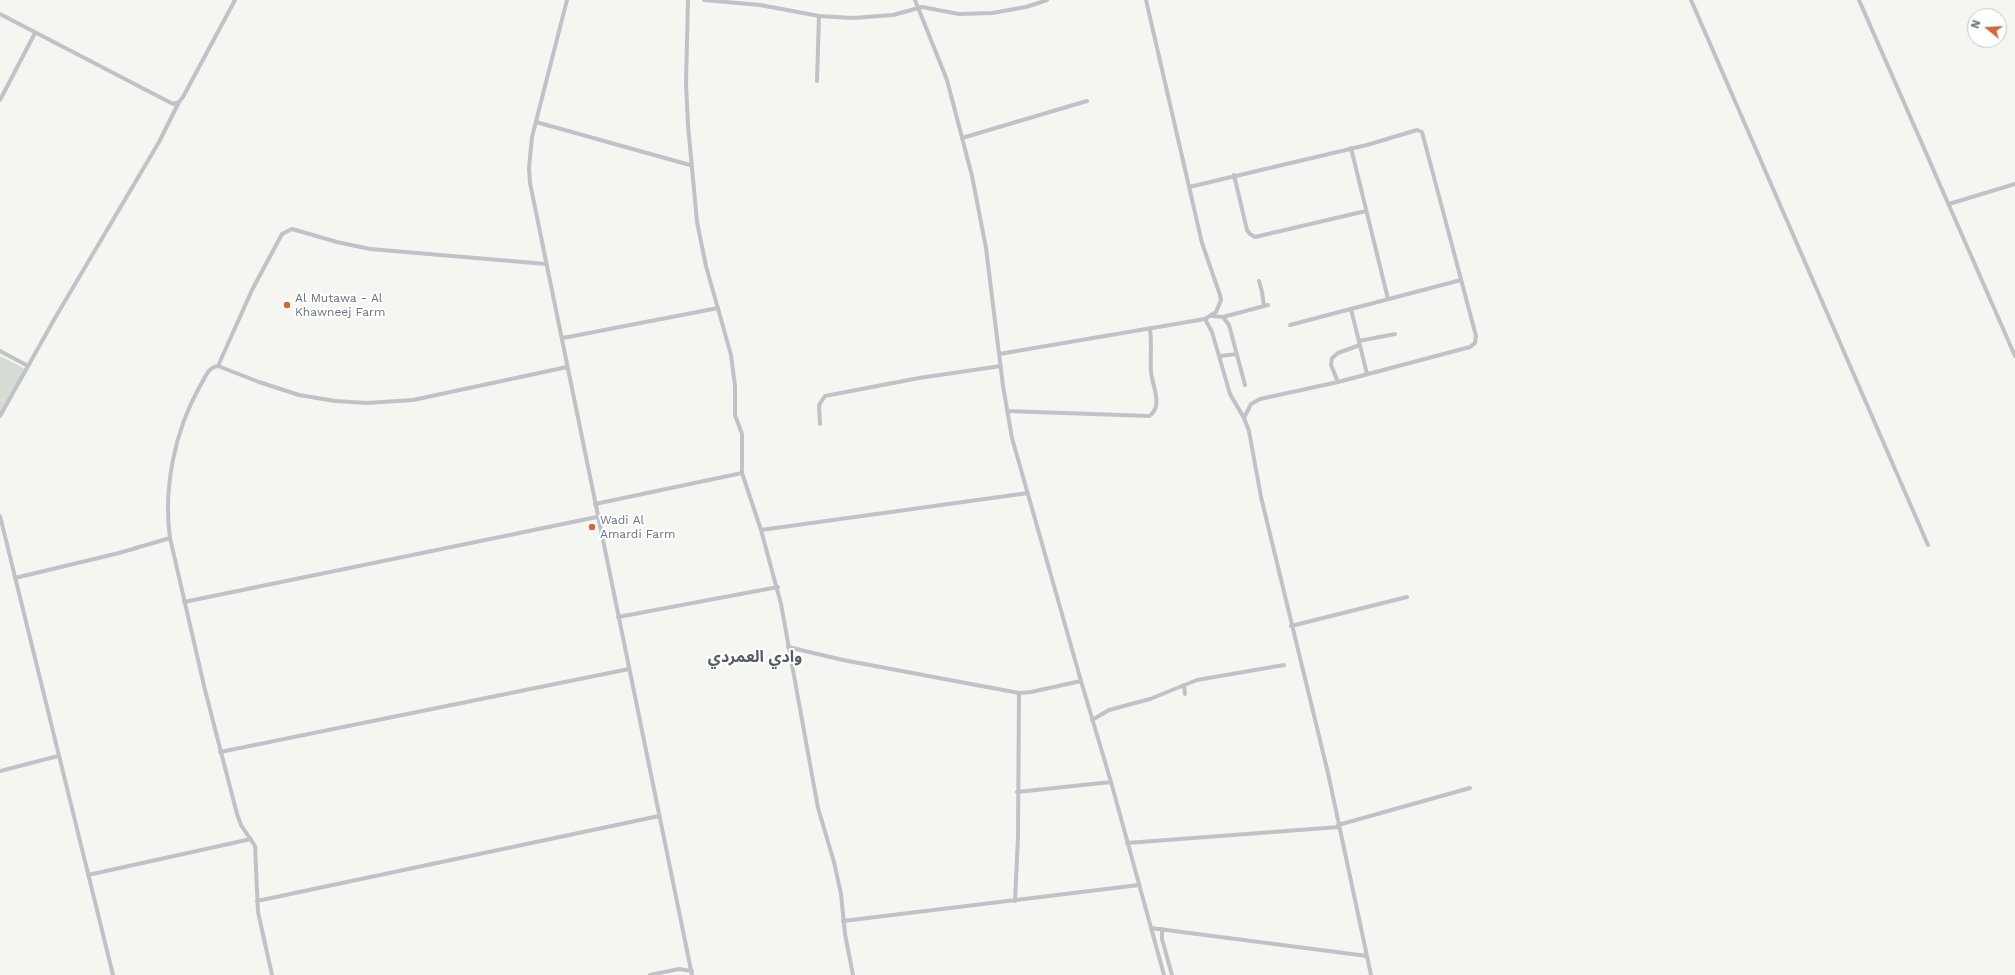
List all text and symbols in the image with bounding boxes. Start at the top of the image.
north arrow [1967,8,2007,48]
text: N [1969,19,1984,30]
place label: Al Mutawa - Al Khawneej Farm [295,291,385,319]
marker: Al Mutawa - Al Khawneej Farm [282,300,292,310]
place label: Wadi Al Amardi Farm [600,513,675,541]
marker: Wadi Al Amardi Farm [587,522,597,532]
district label: وادي العمردي [708,647,802,667]

